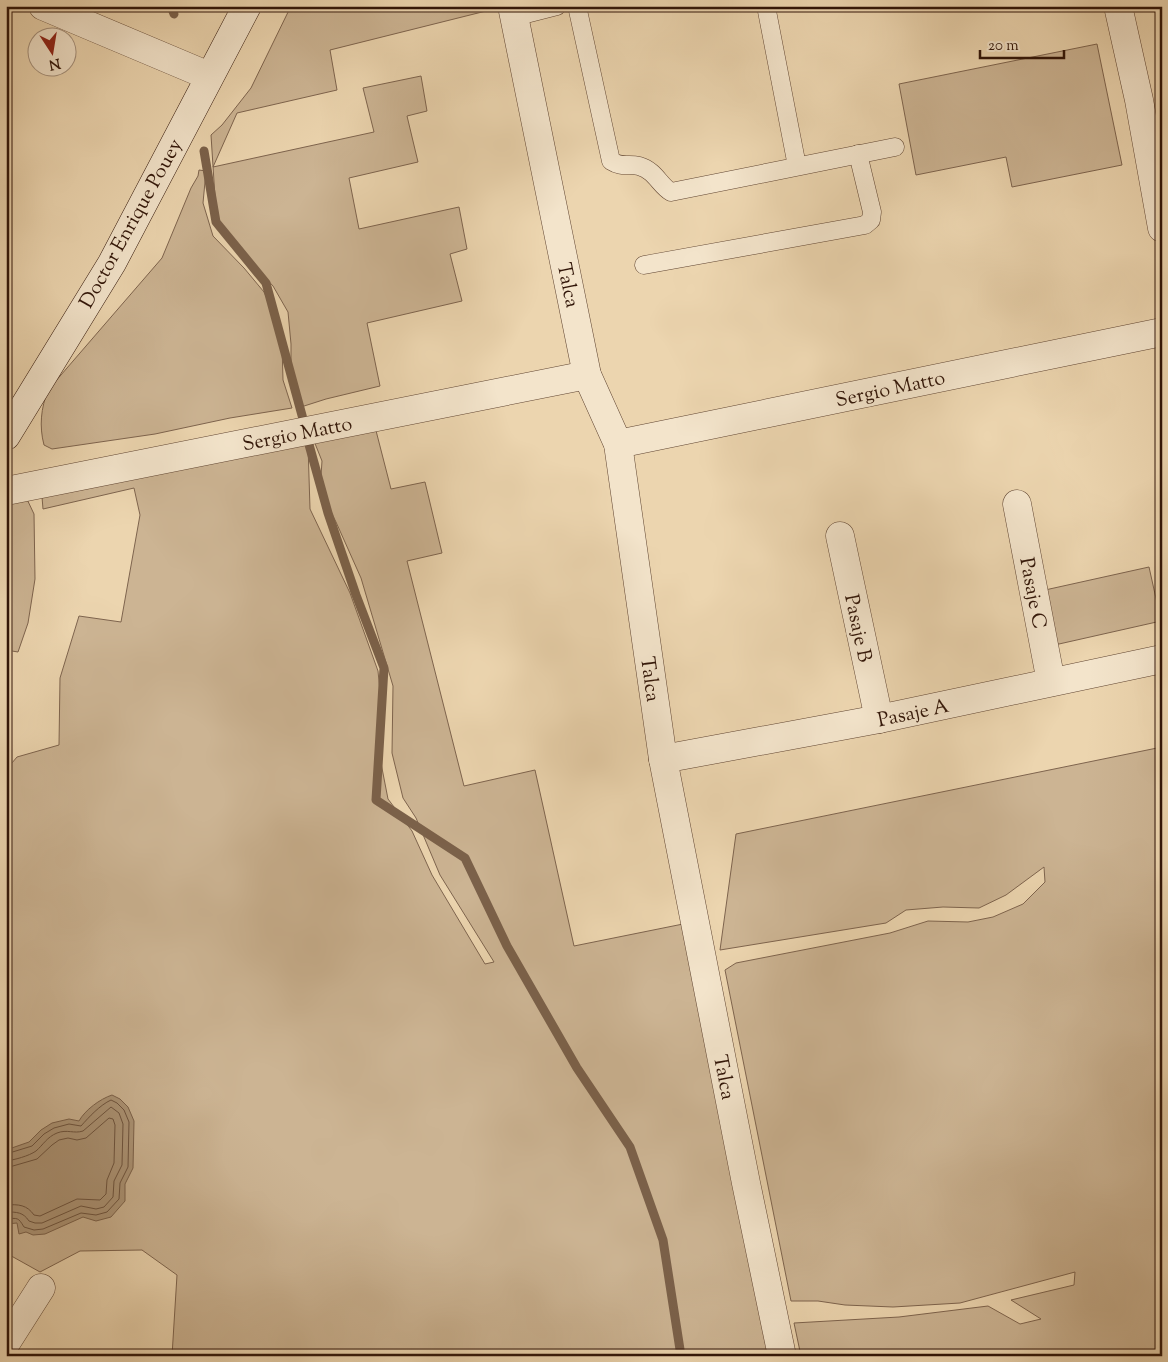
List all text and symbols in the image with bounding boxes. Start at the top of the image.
north arrow [28,28,78,78]
scale bar [980,28,1064,60]
text: 20 m [988,36,1019,57]
text: N [47,52,62,74]
street label: Doctor Enrique Pouey [73,134,191,314]
street label: Talca [548,260,585,311]
street label: Sergio Matto [833,365,948,416]
street label: Sergio Matto [240,411,355,460]
street label: Pasaje C [1010,555,1053,632]
street label: Pasaje B [835,592,878,666]
street label: Talca [631,655,666,704]
street label: Pasaje A [875,693,952,736]
street label: Talca [704,1053,741,1102]

